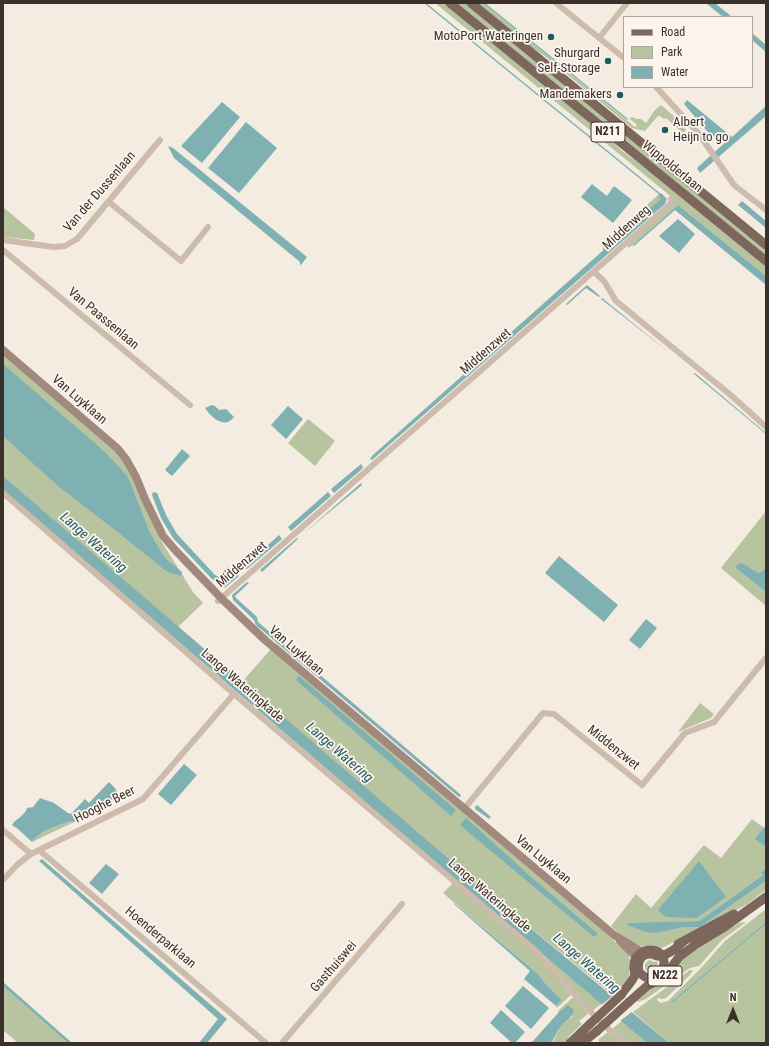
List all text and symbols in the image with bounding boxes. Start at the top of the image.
legend [623,16,753,88]
text: Road [661,25,685,39]
place label: MotoPort Wateringen [434,29,543,45]
marker: MotoPort Wateringen [546,32,556,42]
text: Park [661,45,682,59]
place label: Shurgard Self-Storage [537,46,600,77]
marker: Shurgard Self-Storage [603,56,613,66]
text: Water [661,65,689,79]
place label: Mandemakers [539,87,612,103]
marker: Mandemakers [615,90,625,100]
place label: Albert Heijn to go [673,115,728,146]
road number: N211 [591,122,625,142]
marker: Albert Heijn to go [660,125,670,135]
street label: Wippolderlaan [639,138,705,196]
street label: Van der Dussenlaan [61,149,139,235]
street label: Middenweg [600,202,654,254]
street label: Van Paassenlaan [64,285,142,353]
street label: Middenzwet [457,326,515,378]
street label: Van Luyklaan [48,372,110,428]
water label: Lange Watering [56,509,130,577]
street label: Middenzwet [213,539,271,591]
street label: Van Luyklaan [265,623,327,679]
street label: Lange Wateringkade [198,646,286,726]
water label: Lange Watering [302,719,376,787]
street label: Middenzwet [584,722,642,774]
street label: Hooghe Beer [72,783,138,827]
street label: Van Luyklaan [512,832,574,888]
street label: Lange Wateringkade [445,856,533,936]
street label: Hoenderparklaan [121,904,199,972]
water label: Lange Watering [549,930,623,998]
street label: Gasthuiswei [308,938,360,996]
road number: N222 [648,966,682,986]
north arrow [713,990,753,1030]
text: N [730,991,736,1004]

